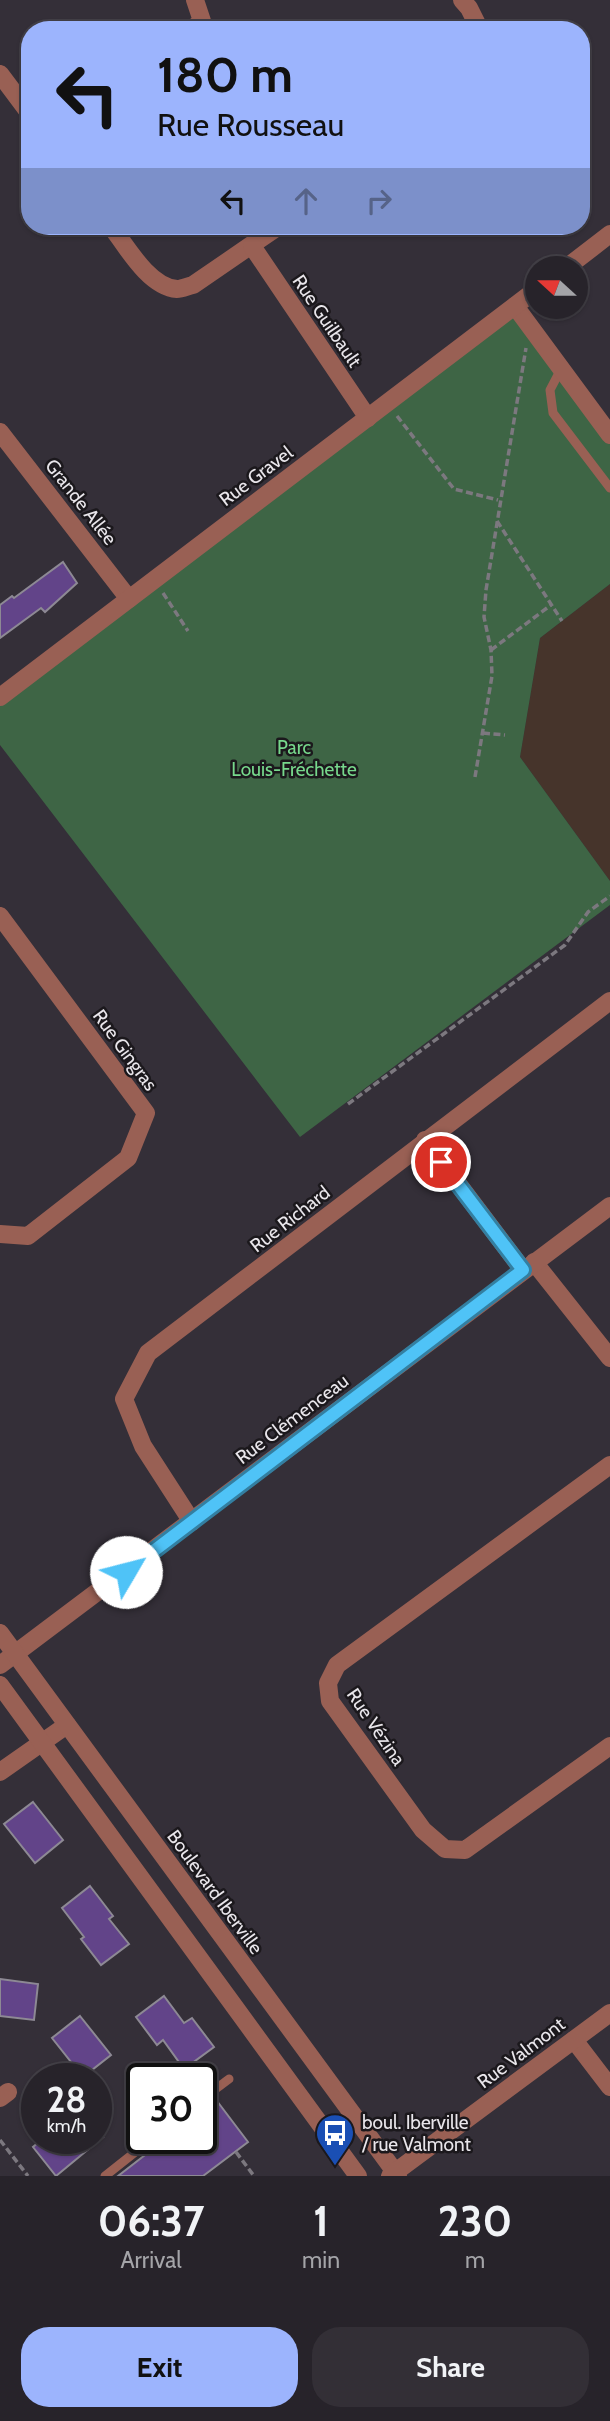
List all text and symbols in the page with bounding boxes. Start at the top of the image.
text: 180 m [157,45,293,104]
icon: left [42,49,133,140]
text: Rue Rousseau [157,105,344,144]
icon: left [214,182,252,220]
icon: ahead [287,182,325,220]
icon: right [360,182,398,220]
north arrow [525,256,588,318]
map controls [525,256,588,319]
street label: Rue Guilbault [288,270,367,372]
street label: Rue Gravel [215,441,298,511]
street label: Grande Allée [40,454,122,550]
park label: Parc Louis-Fréchette [231,736,357,781]
street label: Rue Gingras [88,1005,162,1095]
pin [411,1132,471,1192]
icon: arrive [422,1143,460,1181]
street label: Rue Richard [246,1181,334,1257]
street label: Rue Clémenceau [231,1369,353,1469]
position arrow [89,1535,163,1609]
street label: Rue Vézina [342,1684,410,1770]
street label: Boulevard Iberville [162,1826,268,1959]
street label: Rue Valmont [473,2012,570,2093]
speed limit sign: 30 [126,2063,217,2154]
text: 28 [47,2078,86,2121]
place label: boul. Iberville / rue Valmont [361,2111,471,2156]
bus stop icon: boul. Iberville / rue Valmont [314,2112,356,2167]
text: km/h [47,2115,86,2137]
text: 06:37 [98,2195,204,2247]
text: 1 [313,2195,329,2247]
text: 230 [438,2195,512,2247]
text: Arrival [120,2246,182,2274]
text: min [302,2246,340,2274]
text: m [465,2246,485,2274]
button: Exit [21,2327,298,2407]
button: Share [312,2327,589,2407]

